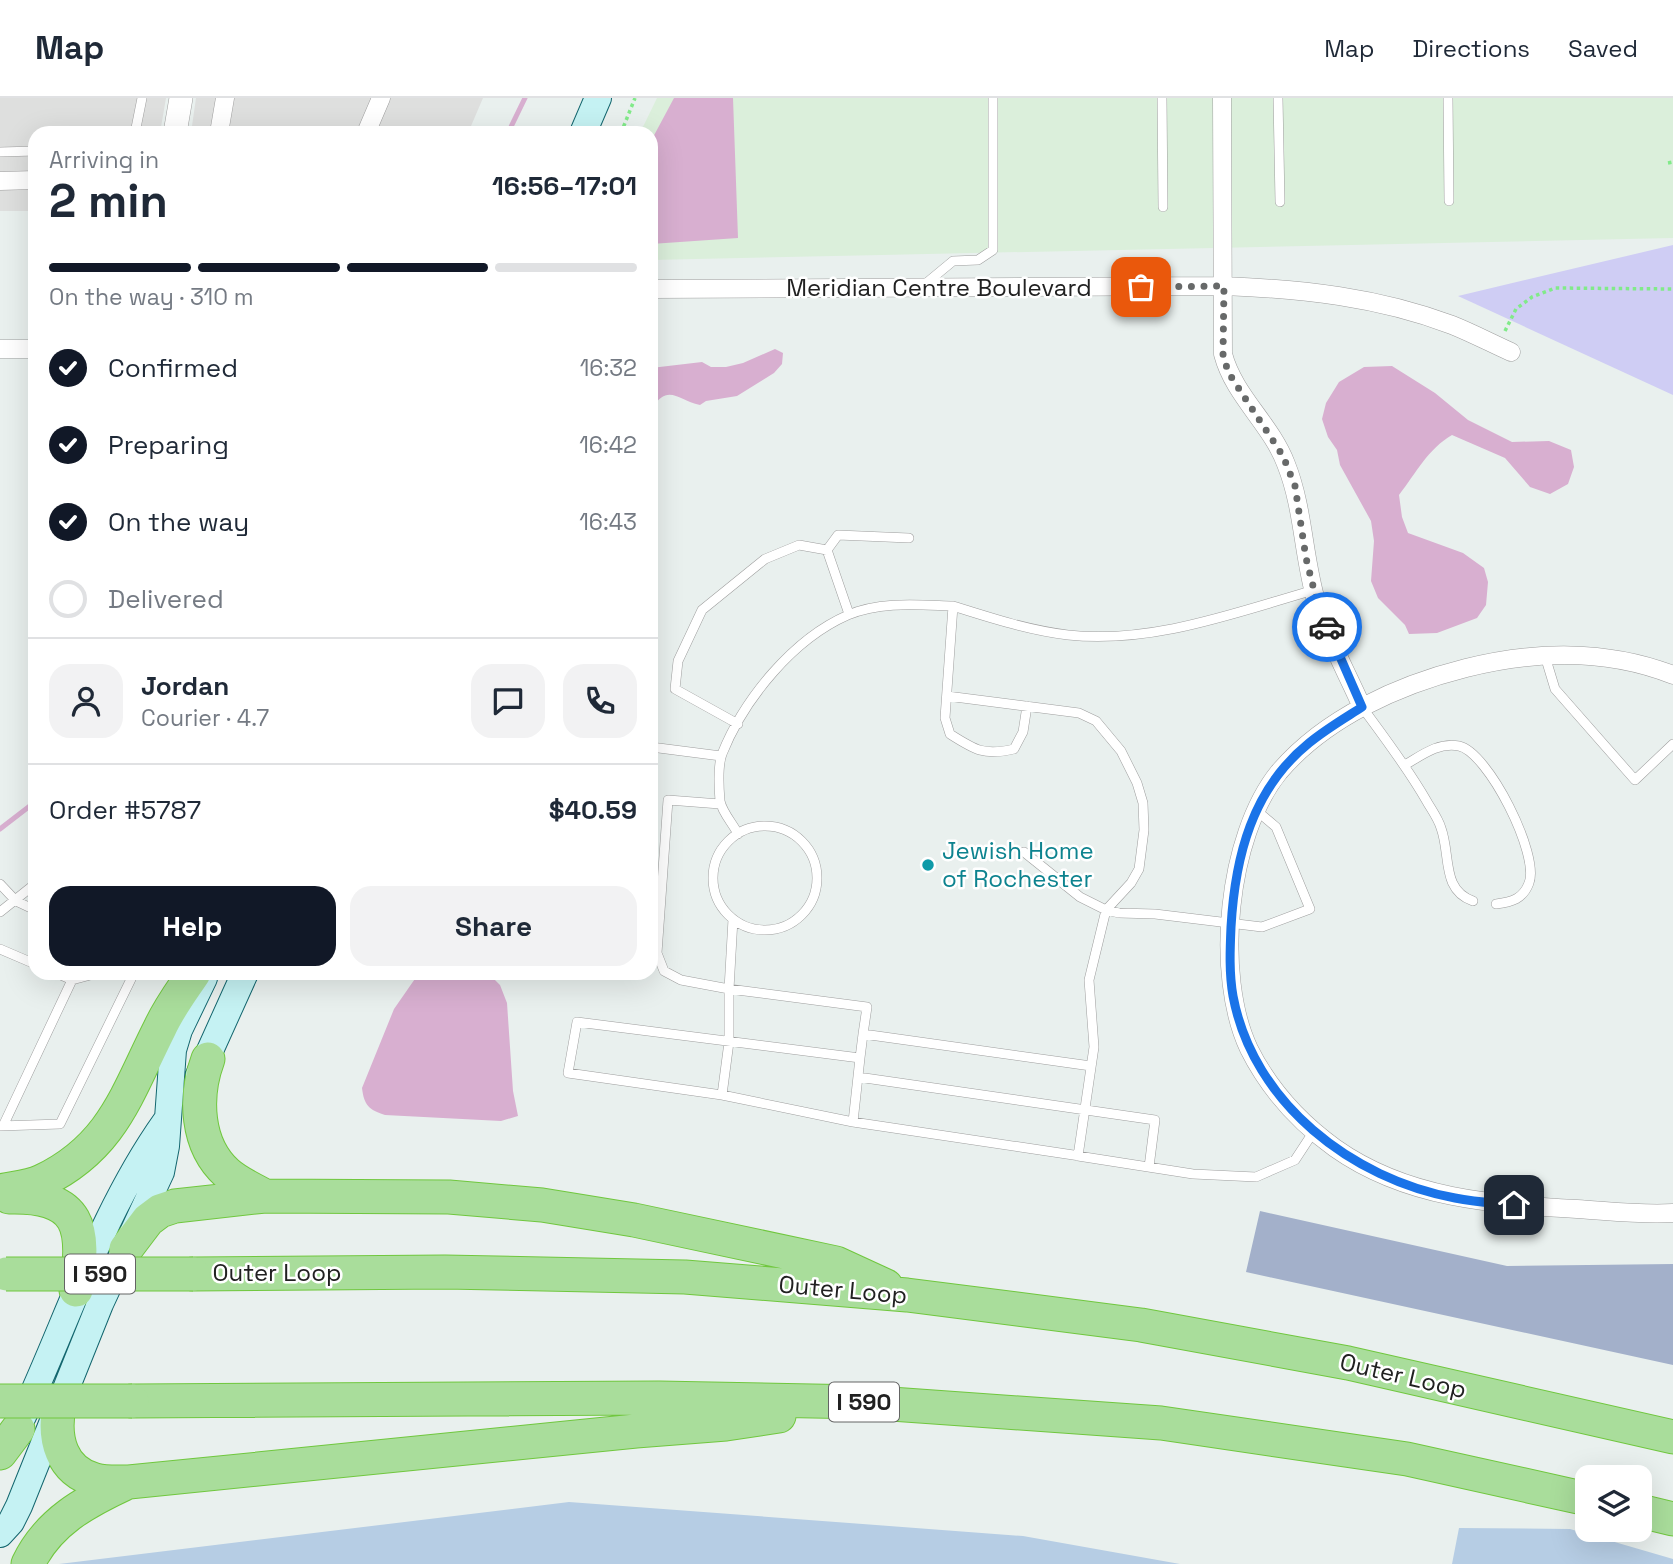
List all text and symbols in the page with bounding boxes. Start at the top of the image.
text: Map [35,27,104,69]
text: Map [1324,33,1374,64]
text: Directions [1412,33,1530,64]
text: Saved [1568,33,1638,64]
text: Arriving in [49,145,159,175]
text: 16:56–17:01 [492,169,637,203]
text: 2 min [49,172,168,230]
pin [1111,257,1171,317]
icon: bag [1122,268,1160,306]
street label: Meridian Centre Boulevard [786,272,1092,303]
text: On the way · 310 m [49,282,254,312]
icon: check [49,349,87,387]
text: Confirmed [108,351,238,385]
text: 16:32 [580,353,637,383]
icon: check [49,426,87,464]
text: Preparing [108,428,229,462]
text: 16:42 [579,430,637,460]
icon: check [49,503,87,541]
text: On the way [108,505,249,539]
text: 16:43 [579,507,637,537]
text: Delivered [108,582,224,616]
courier [1292,592,1362,662]
icon: car [1308,608,1346,646]
button: person [49,664,123,738]
button: chat [471,664,545,738]
button: phone [563,664,637,738]
text: Jordan [141,669,229,703]
text: Courier · 4.7 [141,703,269,733]
text: Order #5787 [49,793,201,827]
text: $40.59 [549,793,637,827]
place label: Jewish Home of Rochester [942,835,1094,894]
marker: Jewish Home of Rochester [920,857,936,873]
button: Help [49,886,336,966]
button: Share [350,886,637,966]
pin [1484,1175,1544,1235]
icon: home [1495,1186,1533,1224]
road number: I 590 [65,1254,135,1294]
street label: Outer Loop [213,1257,341,1288]
street label: Outer Loop [777,1268,909,1311]
street label: Outer Loop [1337,1346,1469,1405]
road number: I 590 [829,1382,899,1422]
map controls [1575,1465,1652,1542]
button: layers [1575,1465,1652,1542]

